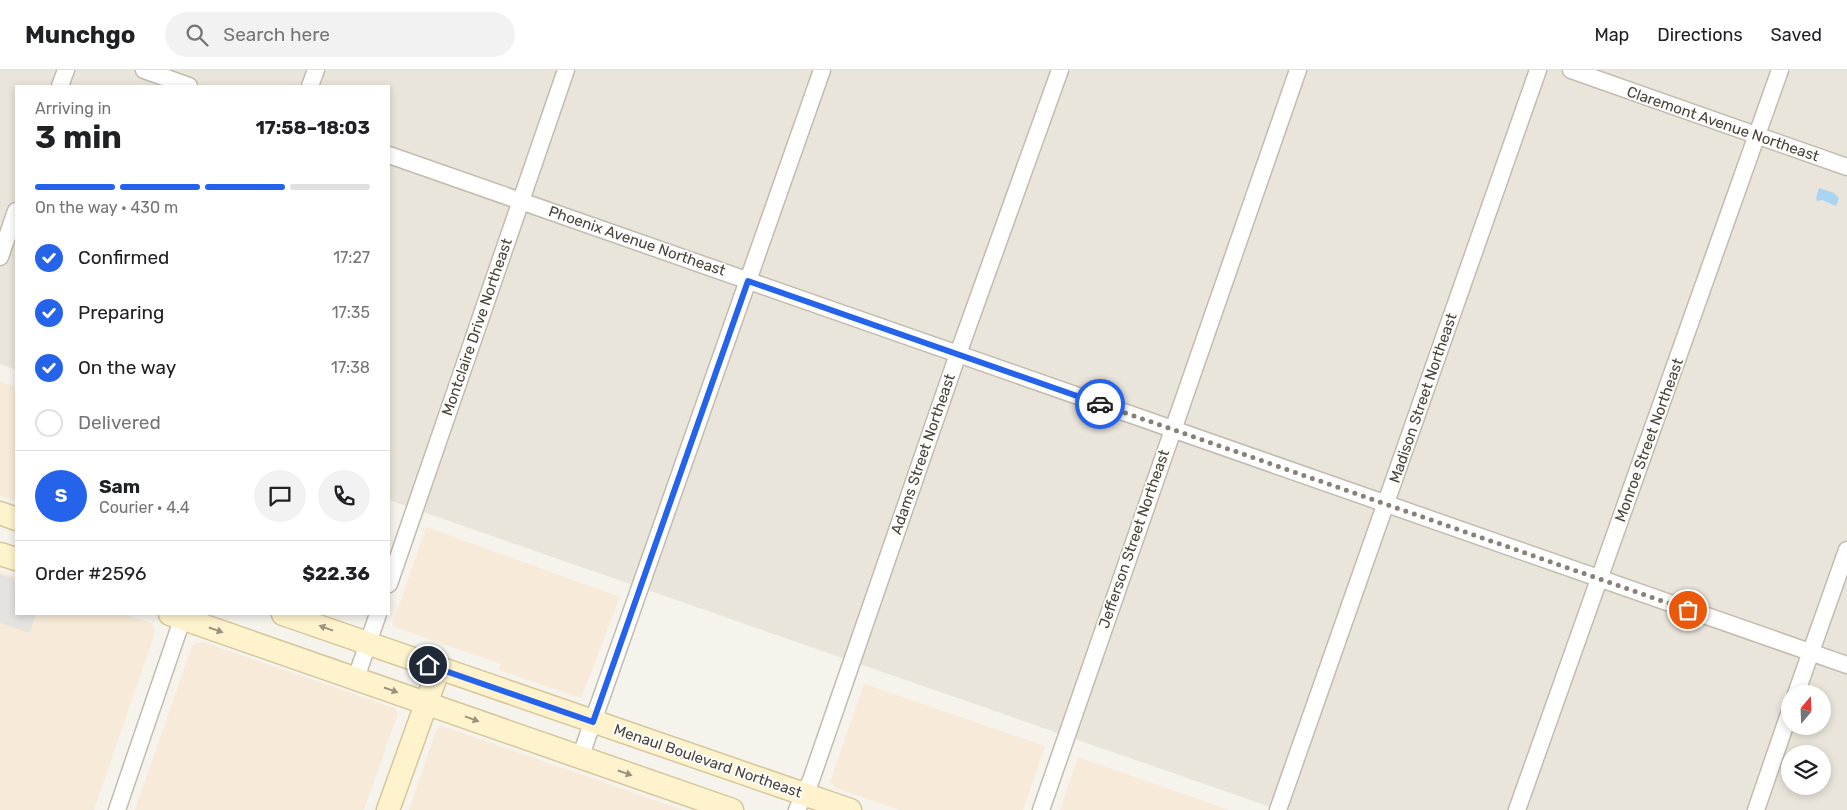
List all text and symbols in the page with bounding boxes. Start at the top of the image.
search box [165,12,515,57]
text: Munchgo [25,21,135,49]
icon: search [183,21,211,49]
text: Search here [223,23,330,46]
text: Map [1594,24,1629,46]
text: Directions [1657,24,1743,46]
text: Saved [1771,24,1822,46]
street label: Claremont Avenue Northeast [1625,83,1822,165]
text: Arriving in [35,99,111,118]
text: 17:58–18:03 [255,116,370,139]
text: 3 min [35,118,122,156]
text: On the way · 430 m [35,198,178,217]
street label: Phoenix Avenue Northeast [546,202,728,280]
street label: Montclaire Drive Northeast [438,236,516,418]
icon: check [35,244,63,272]
text: Confirmed [78,246,169,269]
text: 17:27 [333,248,370,267]
icon: check [35,299,63,327]
text: Preparing [78,301,164,324]
text: 17:35 [332,303,370,322]
street label: Madison Street Northeast [1385,310,1461,485]
icon: check [35,354,63,382]
text: On the way [78,356,176,379]
street label: Monroe Street Northeast [1611,356,1687,524]
text: 17:38 [331,358,370,377]
street label: Adams Street Northeast [887,371,959,537]
courier [1075,379,1125,429]
icon: car [1086,390,1114,418]
text: Delivered [78,411,161,434]
street label: Jefferson Street Northeast [1095,447,1173,631]
button: chat [254,470,306,522]
button: phone [318,470,370,522]
text: Sam [99,475,140,498]
text: S [55,484,67,507]
text: Courier · 4.4 [99,498,190,517]
text: Order #2596 [35,562,147,585]
text: $22.36 [302,562,370,585]
pin [1667,589,1709,631]
icon: bag [1674,596,1702,624]
one-way arrow [318,624,333,631]
one-way arrow [208,627,223,634]
pin [407,644,449,686]
icon: home [414,651,442,679]
north arrow [1781,685,1831,735]
map controls [1781,685,1831,795]
one-way arrow [384,686,399,694]
one-way arrow [465,716,480,723]
street label: Menaul Boulevard Northeast [612,720,805,802]
button: layers [1781,745,1831,795]
one-way arrow [618,770,633,778]

